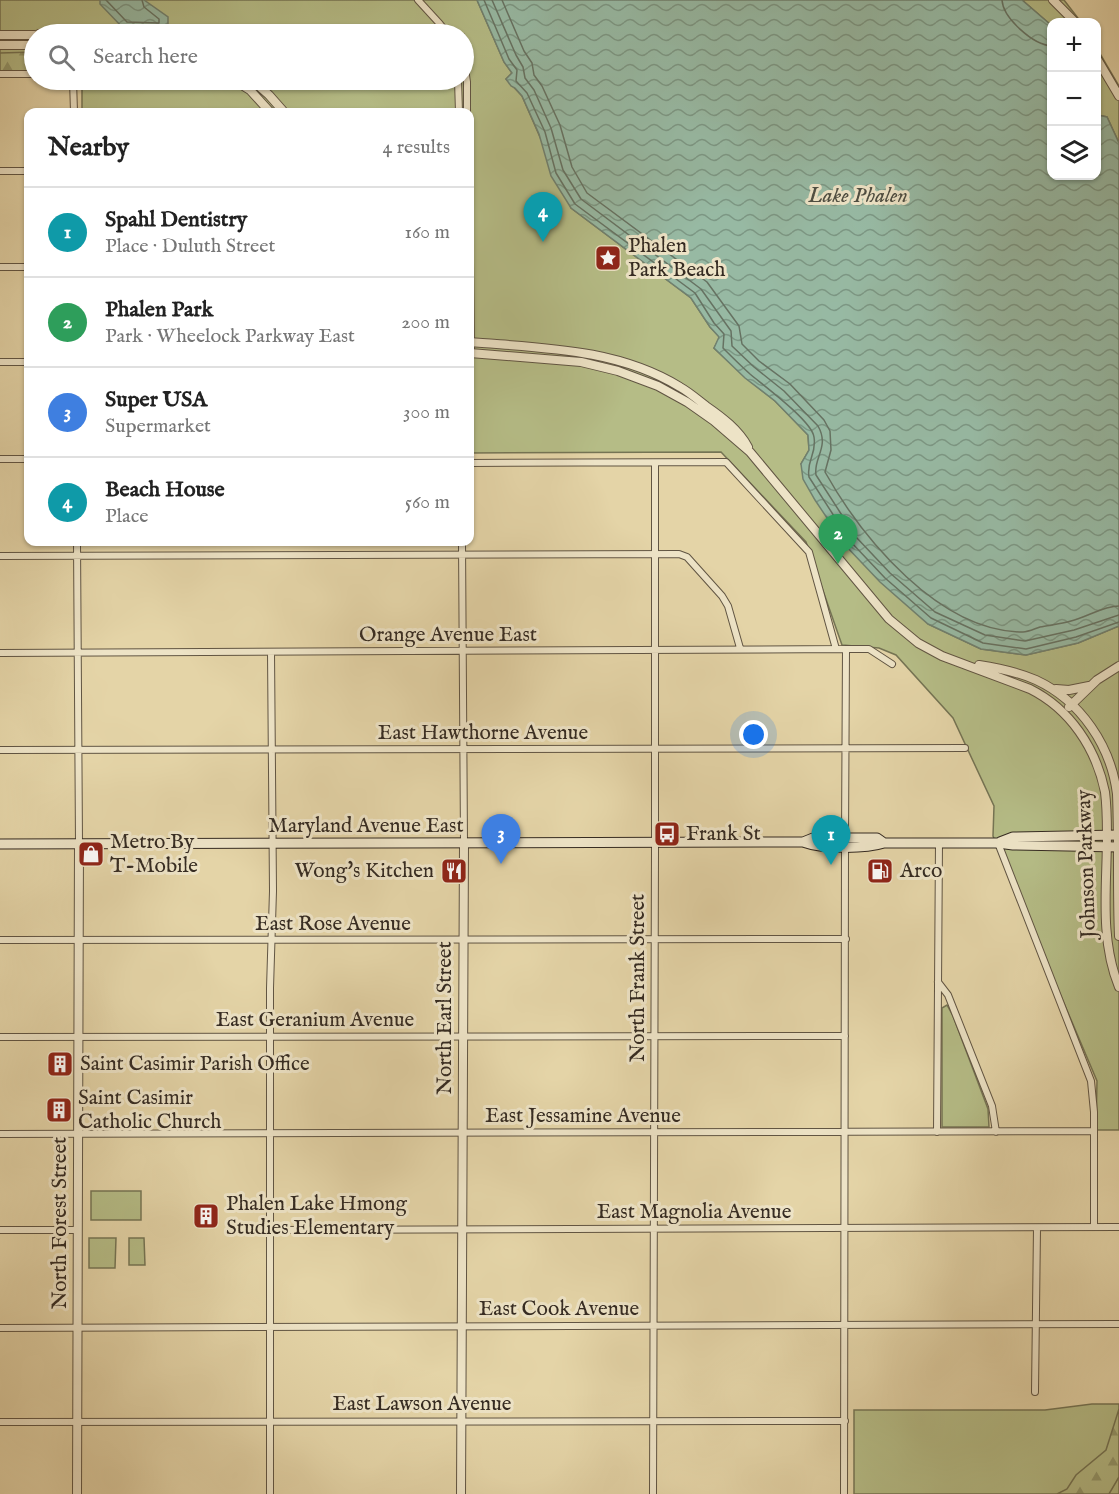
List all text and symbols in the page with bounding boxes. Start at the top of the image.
map controls [1047,18,1101,180]
button: + [1047,18,1101,72]
search box [24,24,474,90]
icon: search [45,41,78,74]
text: Search here [93,43,198,71]
button: − [1047,72,1101,126]
button: layers [1047,126,1101,180]
text: Nearby [48,131,129,164]
text: 4 results [383,135,450,160]
water label: Lake Phalen [807,182,908,210]
pin: 4 [524,192,562,242]
text: Spahl Dentistry [105,206,247,234]
text: 1 [64,220,71,245]
text: 160 m [404,220,450,245]
place label: Phalen Park Beach [628,233,725,284]
text: Place · Duluth Street [105,234,275,259]
place icon: Phalen Park Beach [593,243,623,273]
text: Phalen Park [105,296,213,324]
text: 2 [63,310,72,335]
text: 200 m [401,310,450,335]
text: Park · Wheelock Parkway East [105,324,355,349]
text: Super USA [105,386,207,414]
text: 3 [64,400,71,425]
text: 300 m [403,400,450,425]
text: Supermarket [105,414,211,439]
text: Beach House [105,476,225,504]
text: 4 [63,490,72,515]
text: 560 m [405,490,450,515]
text: Place [105,504,148,529]
pin: 2 [818,514,858,564]
street label: Orange Avenue East [359,622,537,649]
street label: East Hawthorne Avenue [378,720,588,747]
your location [739,720,768,749]
street label: Johnson Parkway [1071,789,1103,941]
street label: Maryland Avenue East [268,813,464,840]
pin: 3 [482,814,520,864]
pin: 1 [812,816,850,865]
bus stop icon: Frank St [652,819,682,849]
place label: Frank St [686,821,761,848]
place label: Metro By T-Mobile [110,829,198,880]
shop icon: Metro By T-Mobile [76,839,106,869]
restaurant icon: Wong's Kitchen [439,856,469,886]
fuel station icon: Arco [865,856,895,886]
place label: Wong's Kitchen [294,858,434,885]
place label: Arco [899,858,942,885]
street label: North Frank Street [625,894,652,1062]
street label: East Rose Avenue [255,911,411,938]
street label: North Earl Street [432,941,459,1095]
street label: East Geranium Avenue [216,1007,415,1034]
building icon: Saint Casimir Parish Office [45,1049,75,1079]
place label: Saint Casimir Parish Office [80,1051,310,1078]
place label: Saint Casimir Catholic Church [78,1085,221,1136]
building icon: Saint Casimir Catholic Church [44,1095,74,1125]
street label: East Jessamine Avenue [485,1103,681,1130]
street label: North Forest Street [47,1137,74,1309]
place label: Phalen Lake Hmong Studies Elementary [226,1191,407,1242]
street label: East Magnolia Avenue [597,1199,792,1226]
building icon: Phalen Lake Hmong Studies Elementary [191,1201,221,1231]
street label: East Cook Avenue [479,1296,640,1323]
street label: East Lawson Avenue [333,1391,512,1418]

